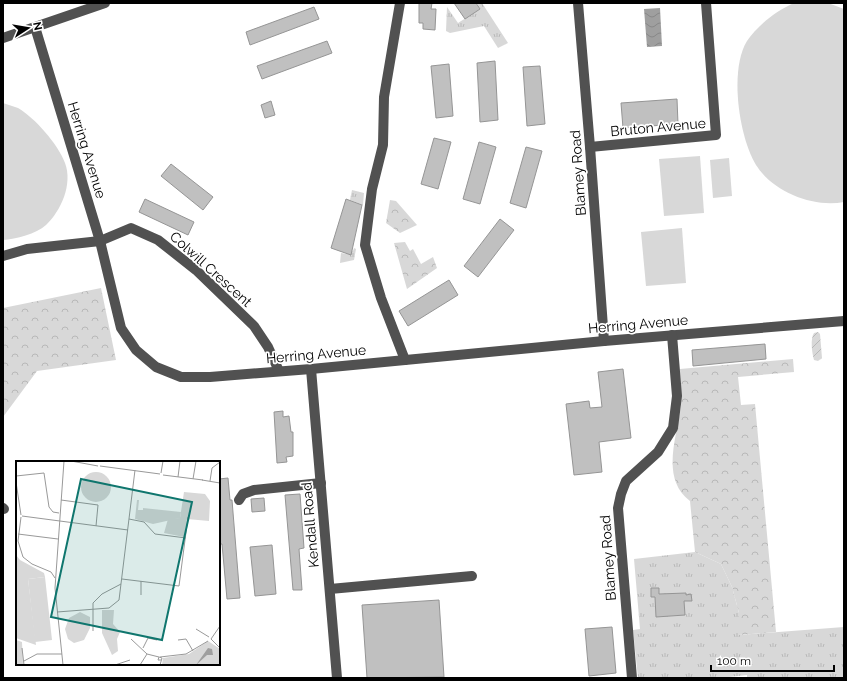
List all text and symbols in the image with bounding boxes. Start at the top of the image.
north arrow [8,8,48,48]
text: N [30,21,45,31]
street label: Herring Avenue [65,100,109,200]
street label: Bruton Avenue [610,115,706,139]
street label: Blamey Road [567,130,589,216]
street label: Colwill Crescent [167,228,255,310]
street label: Herring Avenue [587,312,689,336]
street label: Herring Avenue [265,342,367,366]
inset map [16,461,220,665]
street label: Kendall Road [298,482,322,568]
street label: Blamey Road [597,515,619,601]
scale bar [711,647,834,673]
text: 100 m [717,654,751,668]

